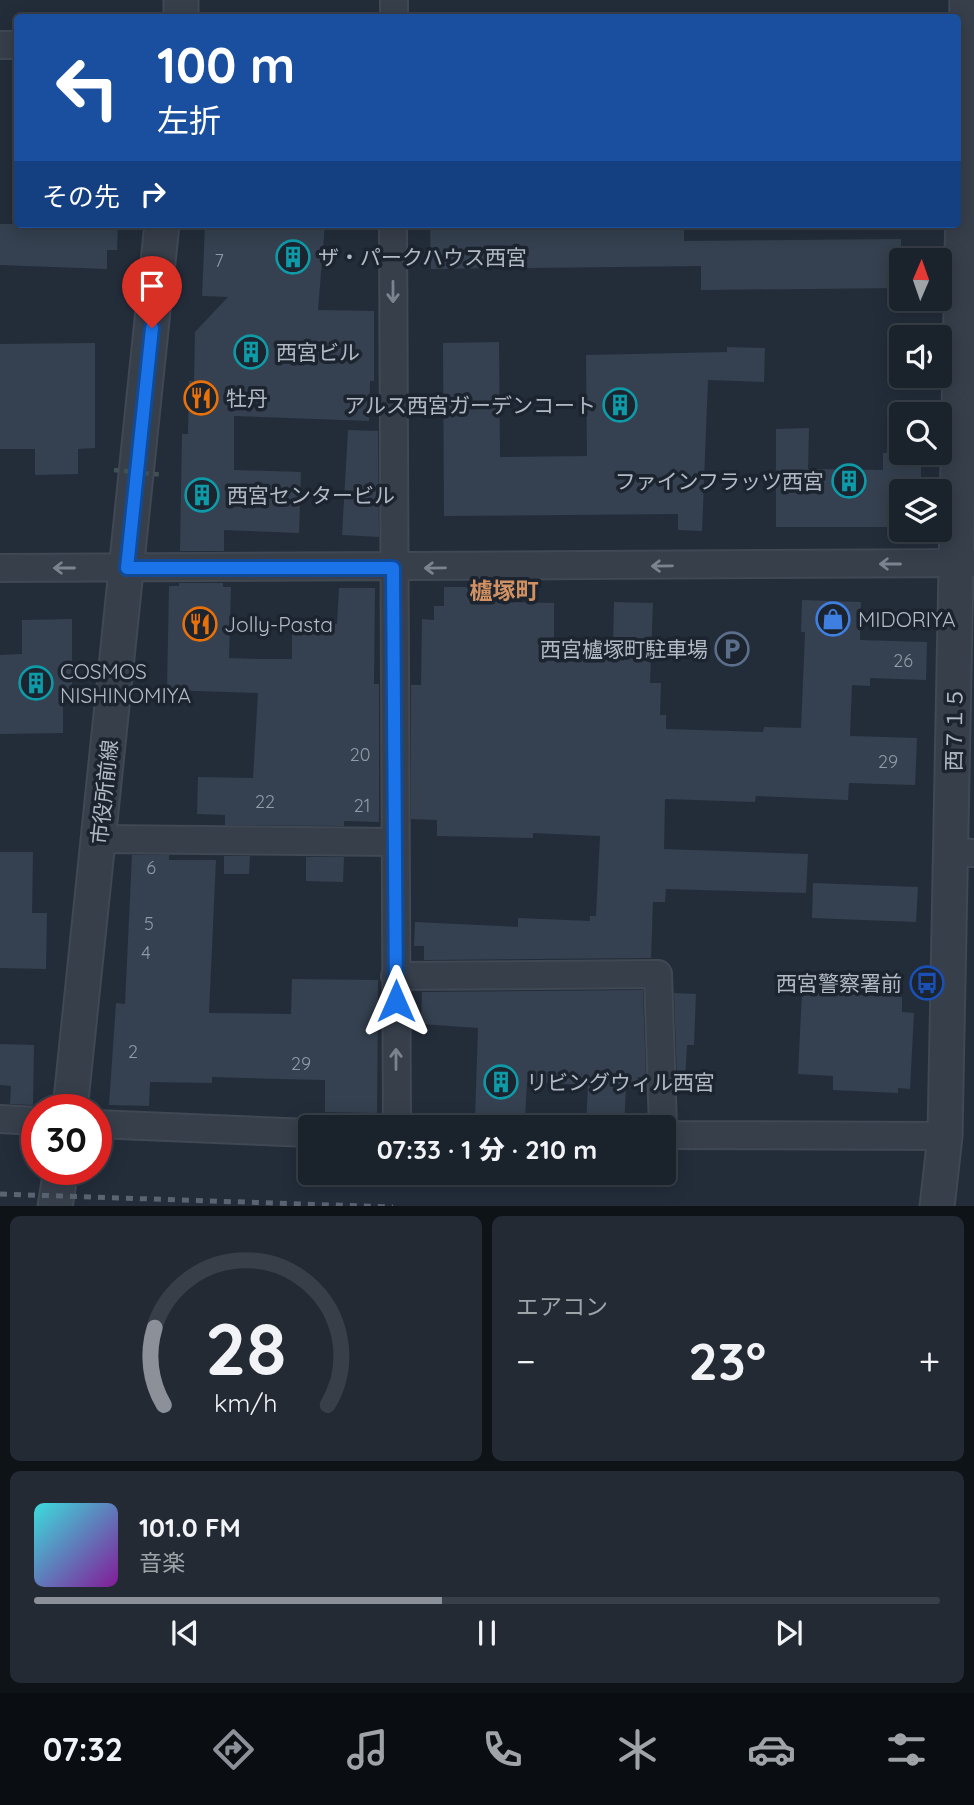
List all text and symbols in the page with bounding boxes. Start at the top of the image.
text: 100 m [157,34,295,95]
icon: left [42,42,133,133]
text: 左折 [157,100,221,140]
icon: right [134,175,172,213]
text: その先 [42,180,120,213]
building icon: ザ・パークハウス西宮 [274,238,312,276]
place label: ザ・パークハウス西宮 [318,244,527,270]
north arrow [889,248,952,312]
map controls [889,248,952,542]
house number: 7 [214,249,224,272]
pin [122,256,182,328]
icon: arrive [133,267,171,305]
one-way arrow [386,280,400,303]
button: sound [889,325,952,388]
building icon: 西宮ビル [232,333,270,371]
place label: 西宮ビル [276,339,360,365]
restaurant icon: 牡丹 [182,379,220,417]
place label: 牡丹 [226,385,268,411]
building icon: アルス西宮ガーデンコート [601,386,639,424]
place label: アルス西宮ガーデンコート [344,392,596,418]
button: search [889,402,952,465]
building icon: ファインフラッツ西宮 [830,462,868,500]
place label: ファインフラッツ西宮 [615,468,824,494]
building icon: 西宮センタービル [183,476,221,514]
button: layers [889,479,952,542]
place label: 西宮センタービル [227,482,395,508]
one-way arrow [878,557,901,571]
one-way arrow [651,559,674,573]
one-way arrow [52,561,75,575]
one-way arrow [423,561,446,575]
district label: 櫨塚町 [470,576,539,605]
shop icon: MIDORIYA [814,600,852,638]
restaurant icon: Jolly-Pasta [181,605,219,643]
place label: MIDORIYA [858,606,956,632]
place label: Jolly-Pasta [224,611,333,637]
parking icon: 西宮櫨塚町駐車場 [713,630,751,668]
place label: 西宮櫨塚町駐車場 [540,636,708,662]
house number: 26 [893,649,913,672]
place label: COSMOS NISHINOMIYA [60,658,191,708]
building icon: COSMOS NISHINOMIYA [17,664,55,702]
street label: 西７１５ [940,687,968,771]
street label: 市役所前線 [86,738,122,846]
house number: 20 [350,743,370,766]
house number: 29 [878,750,898,773]
house number: 22 [255,790,275,813]
house number: 21 [354,794,370,817]
house number: 6 [146,856,156,879]
house number: 5 [144,912,154,935]
house number: 4 [141,941,151,964]
position arrow [359,964,433,1038]
bus stop icon: 西宮警察署前 [908,964,946,1002]
place label: 西宮警察署前 [776,970,902,996]
house number: 2 [128,1040,138,1063]
one-way arrow [389,1048,403,1071]
house number: 29 [291,1052,311,1075]
building icon: リビングウィル西宮 [482,1063,520,1101]
place label: リビングウィル西宮 [526,1069,715,1095]
speed limit sign: 30 [21,1094,112,1185]
text: 07:33 · 1 分 · 210 m [377,1133,597,1166]
text: エアコン [516,1292,608,1321]
text: 28 [205,1302,287,1393]
text: 23° [688,1328,766,1393]
text: − [516,1337,536,1385]
text: + [919,1337,940,1385]
text: km/h [214,1386,278,1417]
text: 101.0 FM [139,1511,241,1544]
text: 音楽 [139,1548,185,1577]
icon: previous [166,1614,204,1652]
icon: pause [468,1614,506,1652]
icon: next [770,1614,808,1652]
icon: directions [209,1725,258,1774]
icon: music [343,1725,392,1774]
icon: phone [478,1725,527,1774]
icon: climate [613,1725,662,1774]
icon: car [747,1725,796,1774]
icon: filters [882,1725,931,1774]
text: 07:32 [43,1729,123,1769]

